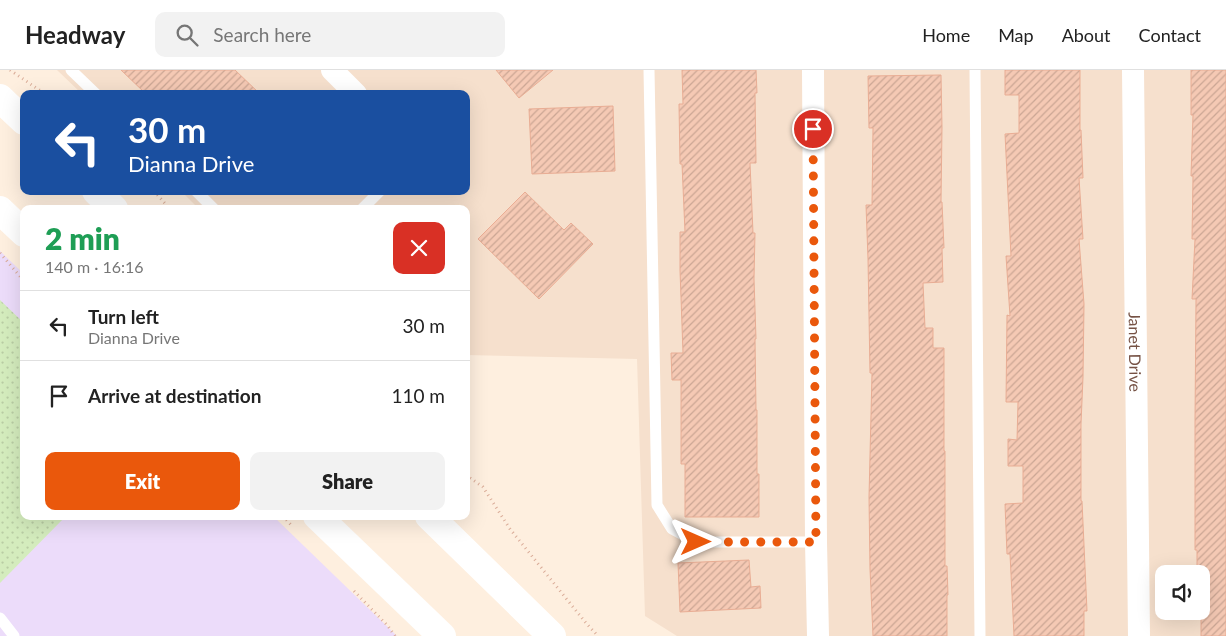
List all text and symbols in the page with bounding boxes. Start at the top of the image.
search box [155,12,505,57]
text: Headway [25,20,125,49]
icon: search [173,21,201,49]
text: Search here [213,23,311,46]
text: Home [922,24,970,46]
text: Map [998,24,1034,46]
text: About [1062,24,1111,46]
text: Contact [1139,24,1201,46]
text: 30 m [128,108,206,150]
pin [792,108,834,150]
icon: left [45,110,110,175]
icon: arrive [799,115,827,143]
text: Dianna Drive [128,150,254,177]
text: 2 min [45,220,120,256]
button: close [393,222,445,274]
text: 140 m · 16:16 [45,257,144,276]
text: Turn left [88,305,159,328]
icon: left [45,312,73,340]
street label: Janet Drive [1126,312,1146,392]
text: 30 m [402,314,445,337]
text: Dianna Drive [88,328,180,347]
icon: arrive [45,382,73,410]
text: Arrive at destination [88,384,261,407]
text: 110 m [391,384,445,407]
button: Exit [45,452,240,510]
button: Share [250,452,445,510]
position arrow [669,515,721,567]
map controls [1155,565,1210,620]
button: sound [1155,565,1210,620]

